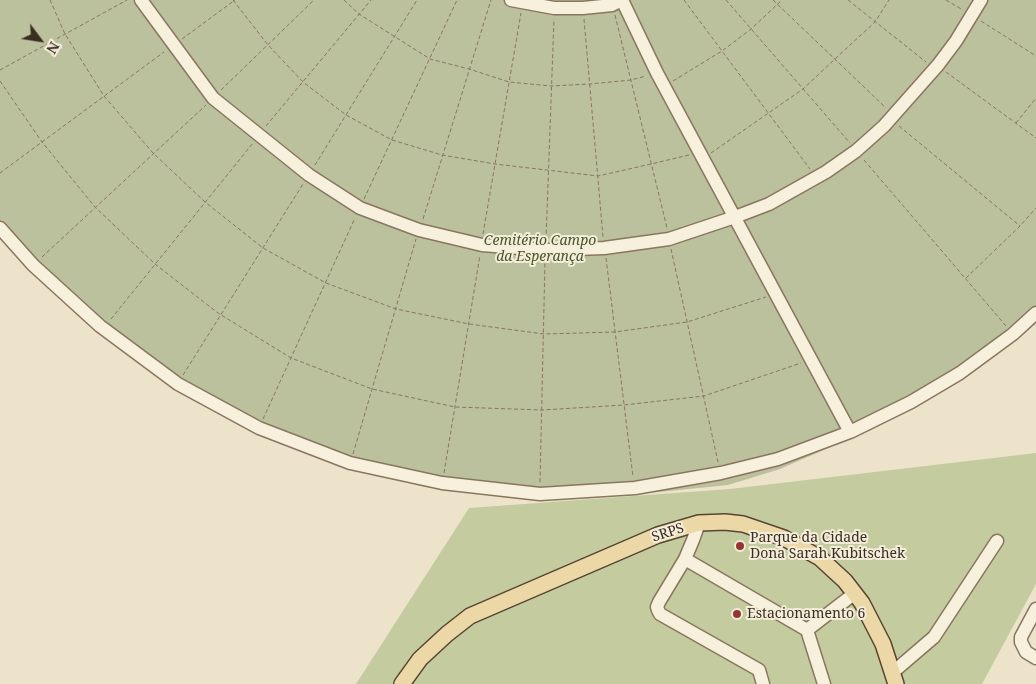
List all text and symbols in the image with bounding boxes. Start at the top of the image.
north arrow [15,15,65,65]
text: N [42,38,64,58]
park label: Cemitério Campo da Esperança [484,233,596,266]
street label: SRPS [650,520,686,546]
place label: Parque da Cidade Dona Sarah Kubitschek [750,530,905,562]
marker: Parque da Cidade Dona Sarah Kubitschek [734,540,746,552]
place label: Estacionamento 6 [747,606,865,622]
marker: Estacionamento 6 [731,608,743,620]

